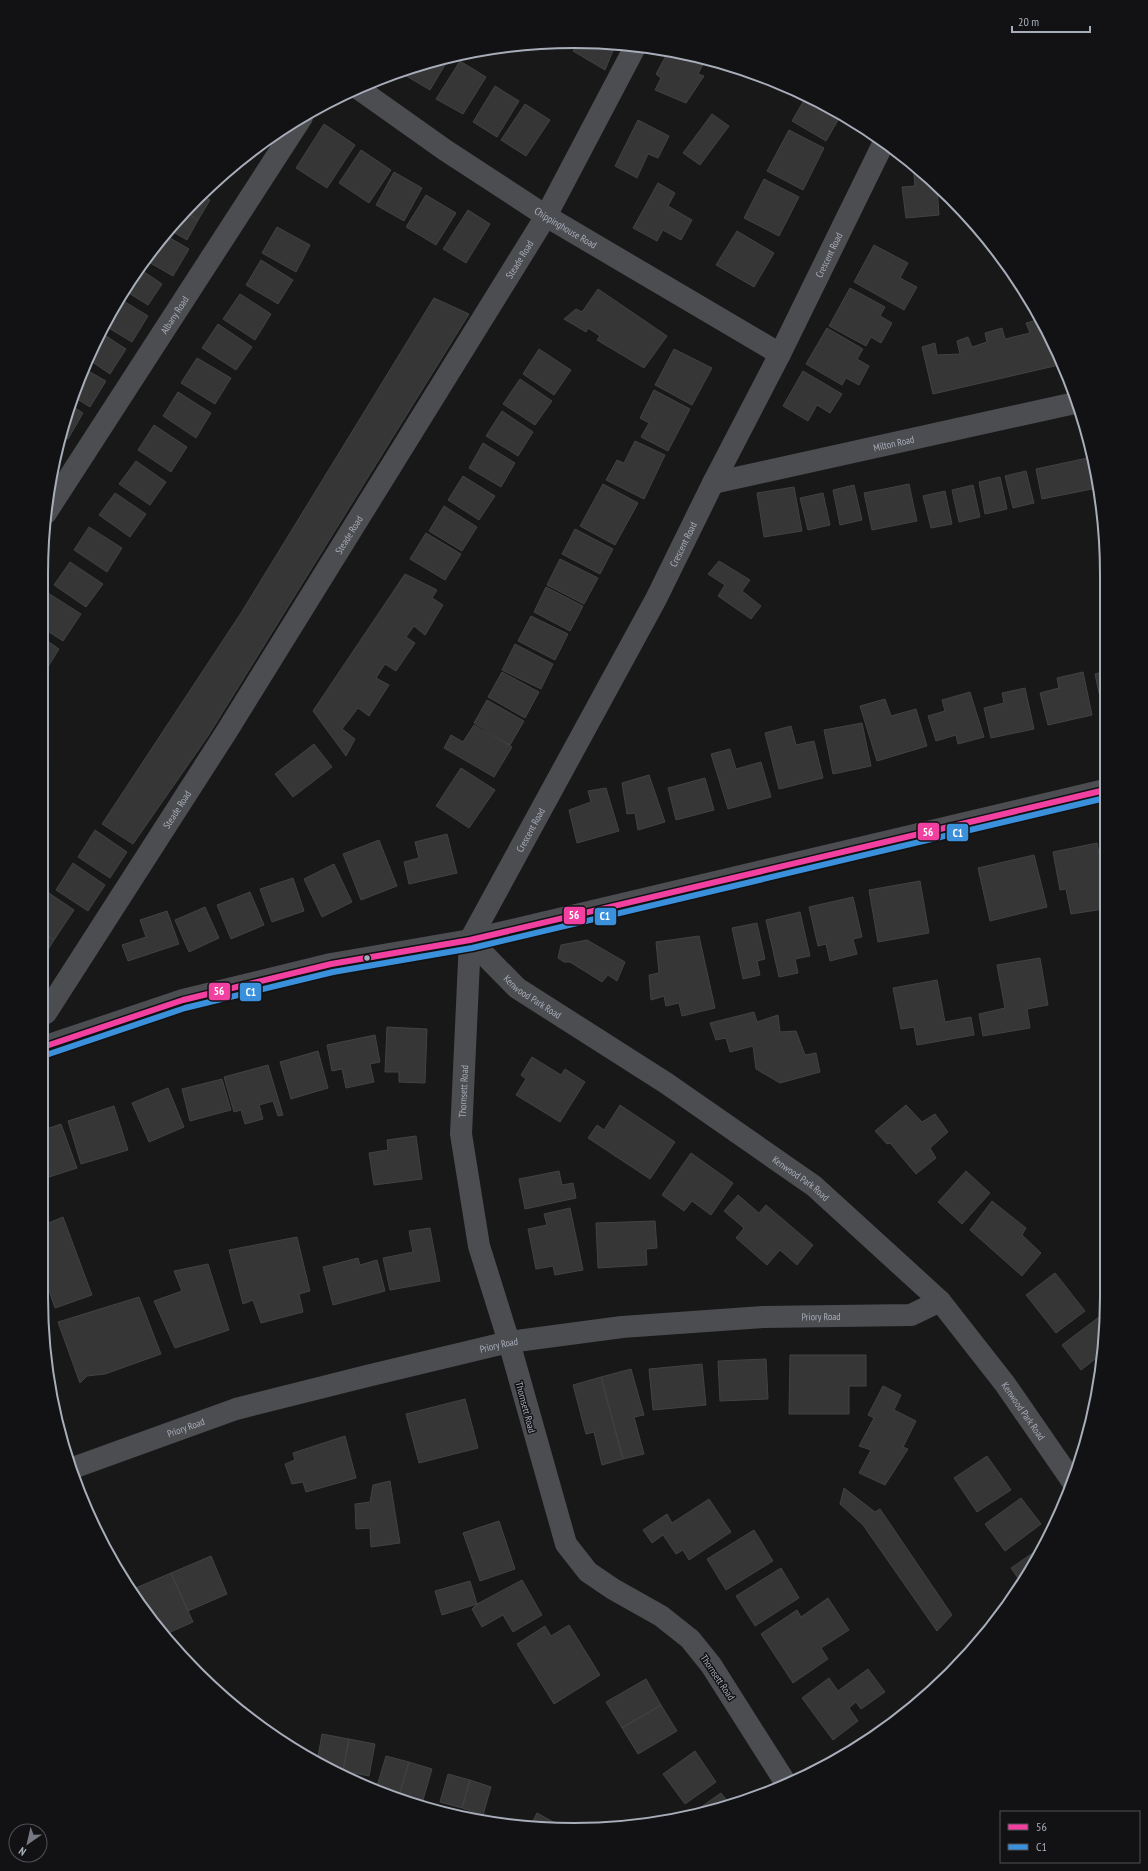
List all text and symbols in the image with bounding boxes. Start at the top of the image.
scale bar [1012,8,1090,34]
text: 20 m [1018,14,1039,29]
street label: Chippinghouse Road [532,204,599,252]
street label: Crescent Road [813,230,846,280]
street label: Steade Road [503,238,536,281]
street label: Albany Road [158,294,192,336]
street label: Milton Road [872,433,915,454]
street label: Steade Road [332,513,366,557]
street label: Crescent Road [667,520,700,569]
street label: Steade Road [160,788,194,831]
street label: Crescent Road [513,806,548,855]
line badge: 56 [917,822,940,841]
line badge: C1 [946,823,969,842]
text: 56 [923,825,933,839]
text: C1 [953,826,963,840]
line badge: 56 [563,906,586,925]
line badge: C1 [594,907,617,926]
text: 56 [569,908,579,922]
text: C1 [600,909,610,923]
unlabelled marker [362,953,372,963]
street label: Kenwood Park Road [501,972,564,1022]
line badge: 56 [208,982,231,1001]
line badge: C1 [239,982,262,1002]
text: 56 [214,984,224,998]
text: C1 [246,985,256,999]
street label: Thornsett Road [456,1065,471,1118]
street label: Kenwood Park Road [770,1153,832,1204]
street label: Priory Road [801,1310,841,1323]
street label: Priory Road [478,1335,519,1356]
street label: Thornsett Road [512,1380,539,1434]
street label: Kenwood Park Road [999,1380,1048,1443]
street label: Priory Road [165,1415,206,1440]
street label: Thornsett Road [698,1652,738,1703]
legend [1000,1811,1140,1863]
text: 56 [1036,1819,1047,1834]
north arrow [8,1823,48,1863]
text: C1 [1036,1839,1047,1854]
text: N [16,1844,29,1859]

